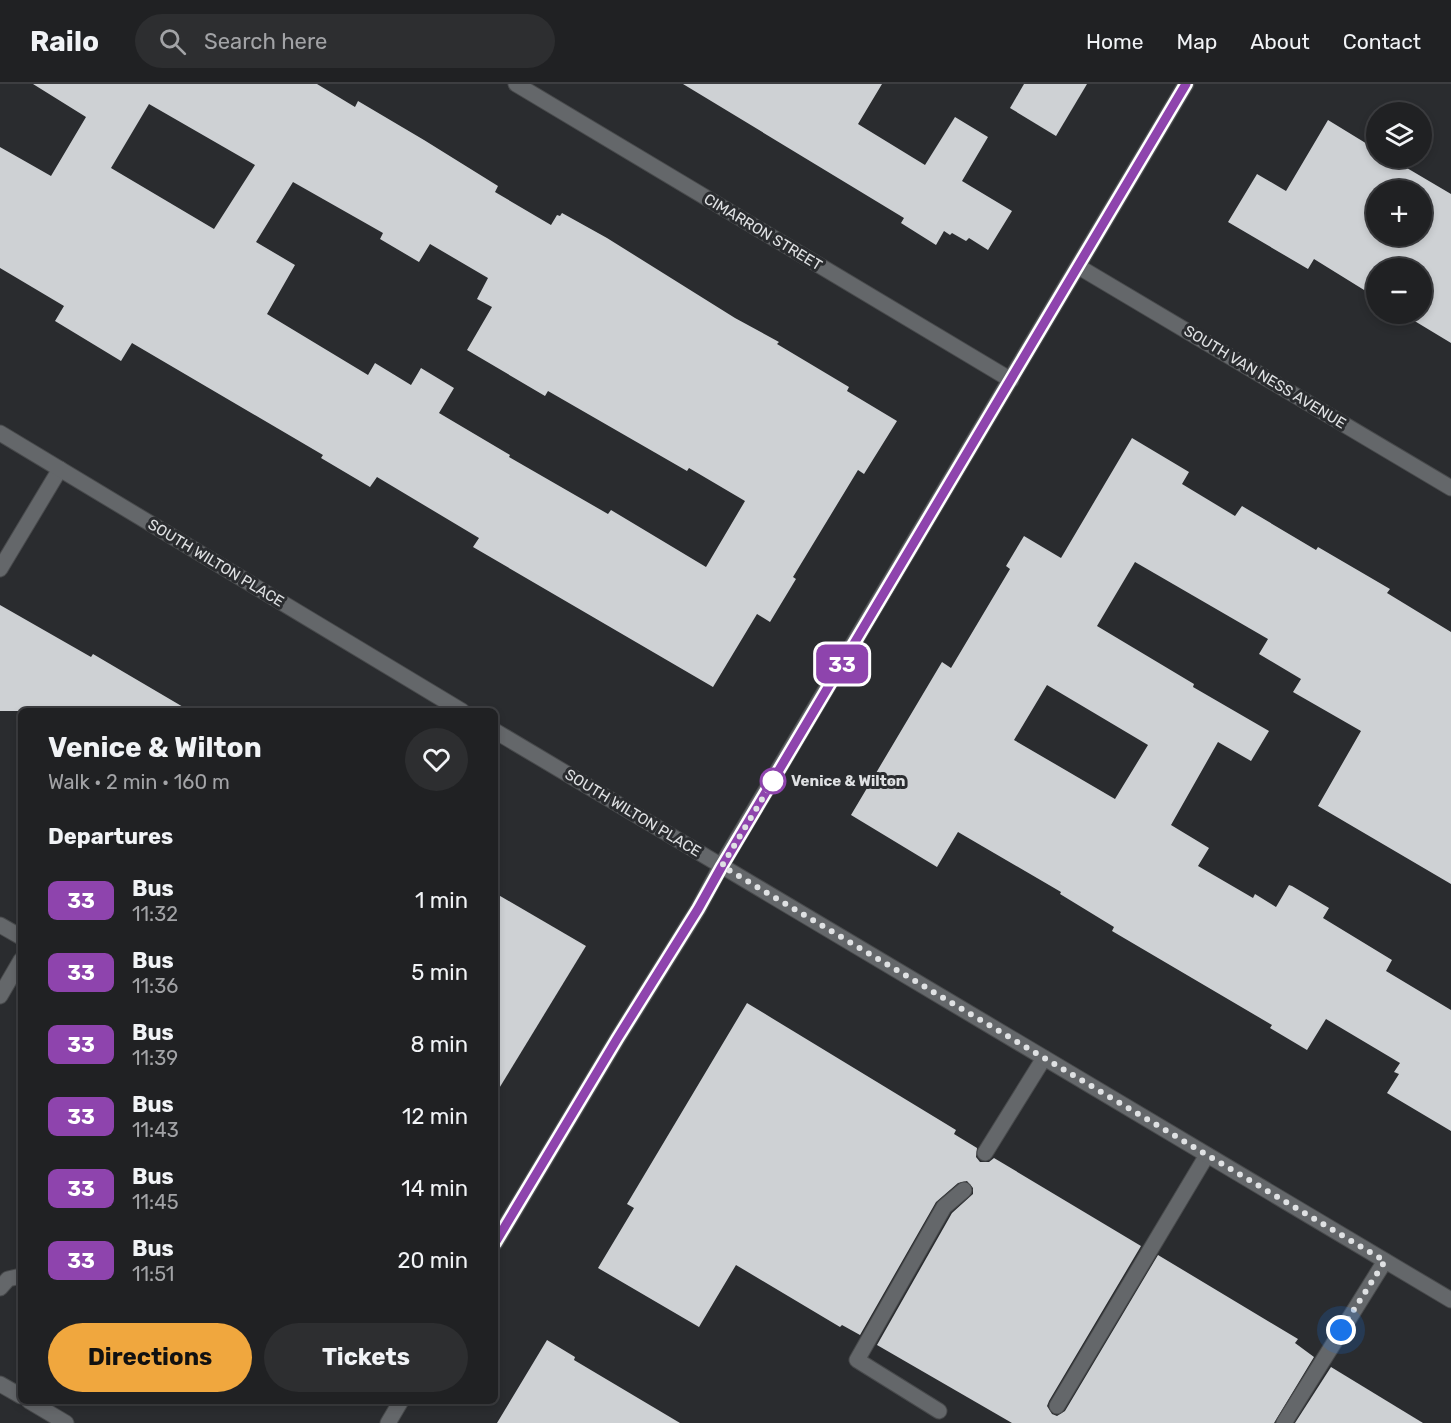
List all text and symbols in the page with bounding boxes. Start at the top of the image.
search box [135,14,555,68]
text: Railo [30,25,99,58]
icon: search [156,25,189,58]
text: Search here [204,28,327,55]
text: Home [1086,29,1143,54]
text: Map [1176,29,1217,54]
text: About [1250,29,1310,54]
text: Contact [1343,29,1421,54]
map controls [1366,102,1432,324]
button: layers [1366,102,1432,168]
button: + [1366,180,1432,246]
street label: CIMARRON STREET [701,190,826,275]
button: − [1366,258,1432,324]
street label: SOUTH VAN NESS AVENUE [1181,321,1349,433]
street label: SOUTH WILTON PLACE [145,515,287,611]
line badge: 33 [815,644,869,684]
text: 33 [828,652,856,677]
button: heart [405,728,468,791]
text: Venice & Wilton [48,731,262,764]
street label: SOUTH WILTON PLACE [562,765,704,861]
marker: Venice & Wilton [760,768,786,794]
text: Walk · 2 min · 160 m [48,770,230,794]
place label: Venice & Wilton [791,772,905,790]
text: Departures [48,823,173,850]
text: Bus [132,875,174,902]
text: 1 min [415,887,468,914]
text: 33 [67,888,95,913]
text: 11:32 [132,902,178,926]
text: Bus [132,947,174,974]
text: 5 min [411,959,468,986]
text: 33 [67,960,95,985]
text: 11:36 [132,974,178,998]
text: Bus [132,1019,174,1046]
text: 8 min [410,1031,468,1058]
text: 33 [67,1032,95,1057]
text: 11:39 [132,1046,178,1070]
text: Bus [132,1091,174,1118]
text: 12 min [402,1103,468,1130]
text: 33 [67,1104,95,1129]
text: 11:43 [132,1118,179,1142]
text: Bus [132,1163,174,1190]
text: 14 min [401,1175,468,1202]
text: 33 [67,1176,95,1201]
text: 11:45 [132,1190,179,1214]
text: Bus [132,1235,174,1262]
text: 20 min [398,1247,468,1274]
text: 33 [67,1248,95,1273]
text: 11:51 [132,1262,174,1286]
your location [1326,1315,1356,1345]
button: Directions [48,1323,252,1392]
button: Tickets [264,1323,468,1392]

